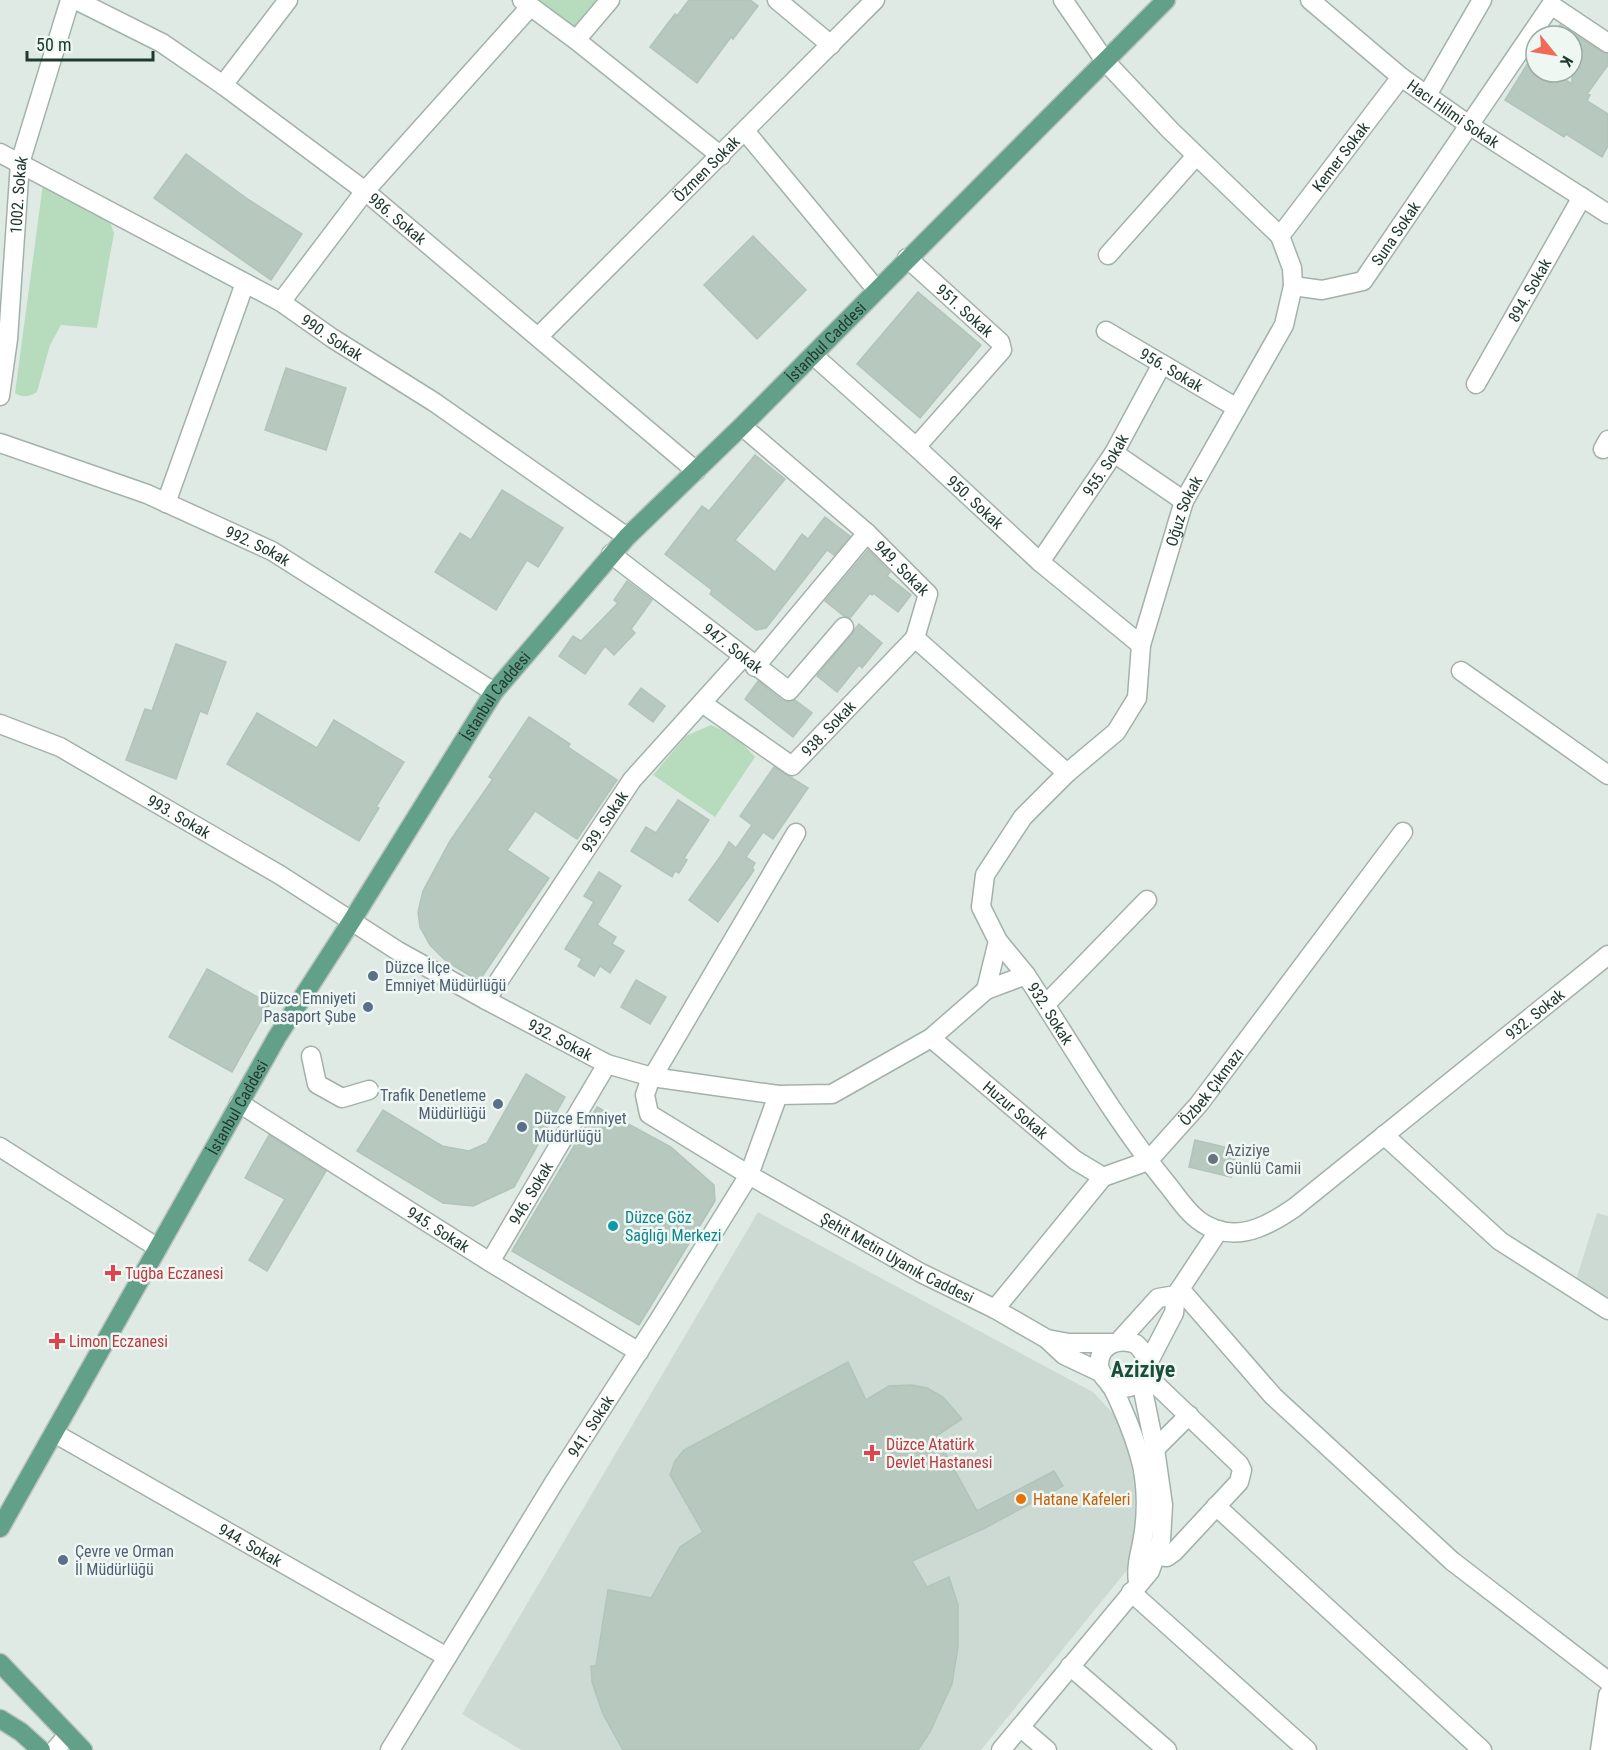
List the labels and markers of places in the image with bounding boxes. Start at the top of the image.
place label: Düzce İlçe Emniyet Müdürlüğü [385,958,506,995]
marker: Düzce İlçe Emniyet Müdürlüğü [366,969,380,983]
place label: Düzce Emniyeti Pasaport Şube [260,989,356,1026]
marker: Düzce Emniyeti Pasaport Şube [361,1000,375,1014]
place label: Trafik Denetleme Müdürlüğü [380,1086,486,1123]
marker: Trafik Denetleme Müdürlüğü [491,1097,505,1111]
place label: Düzce Emniyet Müdürlüğü [534,1109,627,1146]
marker: Düzce Emniyet Müdürlüğü [515,1120,529,1134]
place label: Aziziye Günlü Camii [1225,1141,1301,1178]
marker: Aziziye Günlü Camii [1206,1152,1220,1166]
place label: Düzce Göz Sağlığı Merkezi [625,1208,721,1245]
marker: Düzce Göz Sağlığı Merkezi [606,1219,620,1233]
place label: Tuğba Eczanesi [125,1264,224,1283]
marker: Tuğba Eczanesi [106,1266,120,1280]
place label: Limon Eczanesi [69,1332,168,1351]
marker: Limon Eczanesi [50,1334,64,1348]
place label: Düzce Atatürk Devlet Hastanesi [886,1435,992,1472]
marker: Düzce Atatürk Devlet Hastanesi [863,1444,881,1462]
place label: Hatane Kafeleri [1033,1490,1130,1509]
marker: Hatane Kafeleri [1014,1492,1028,1506]
place label: Çevre ve Orman İl Müdürlüğü [75,1542,174,1579]
marker: Çevre ve Orman İl Müdürlüğü [56,1553,70,1567]

